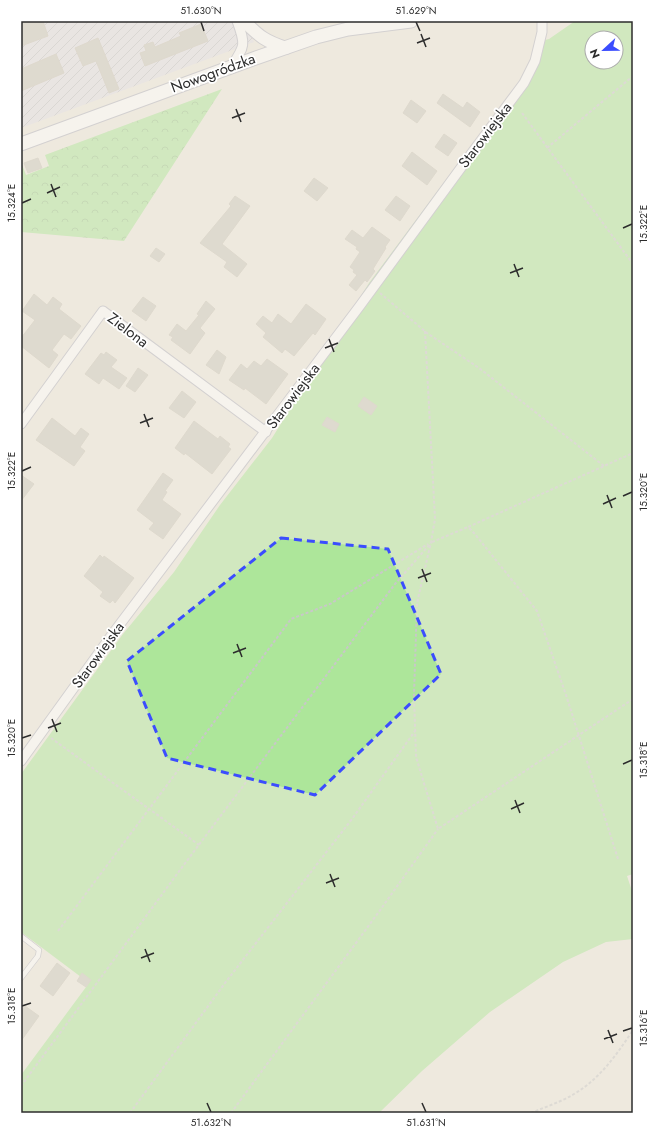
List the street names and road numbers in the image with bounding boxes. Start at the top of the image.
street label: Nowogródzka [168,47,258,99]
street label: Starowiejska [453,97,517,173]
street label: Zielona [103,307,153,353]
street label: Starowiejska [261,358,325,434]
street label: Starowiejska [66,617,130,693]

